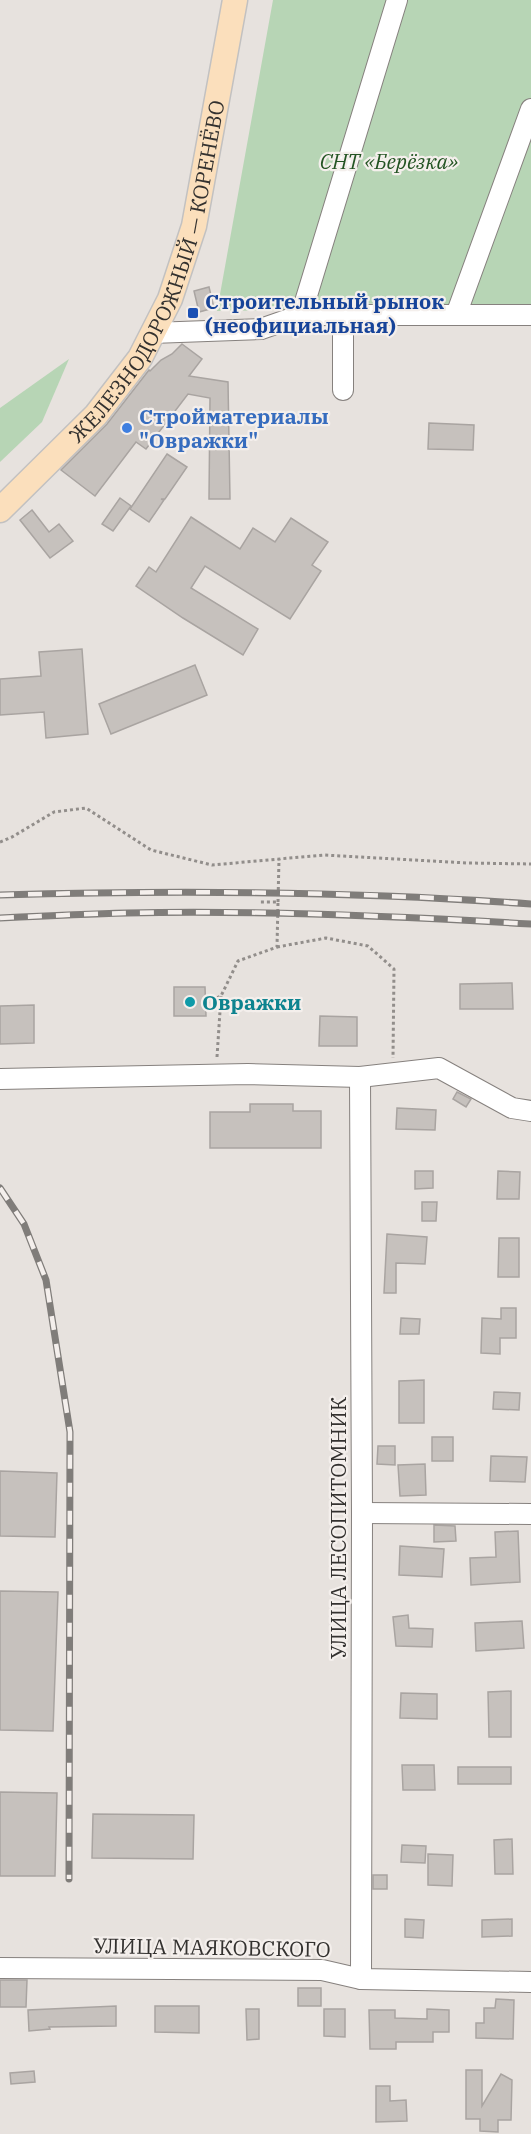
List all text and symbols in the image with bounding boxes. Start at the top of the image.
street label: ЖЕЛЕЗНОДОРОЖНЫЙ — КОРЕНЁВО [63,98,231,448]
park label: СНТ «Берёзка» [320,147,458,175]
place label: Строительный рынок (неофициальная) [205,287,444,339]
marker: Строительный рынок (неофициальная) [186,306,200,320]
place label: Стройматериалы "Овражки" [139,402,329,454]
marker: Стройматериалы "Овражки" [120,421,134,435]
place label: Овражки [202,988,301,1016]
marker: Овражки [183,995,197,1009]
street label: УЛИЦА ЛЕСОПИТОМНИК [324,1396,352,1659]
street label: УЛИЦА МАЯКОВСКОГО [93,1931,331,1963]

